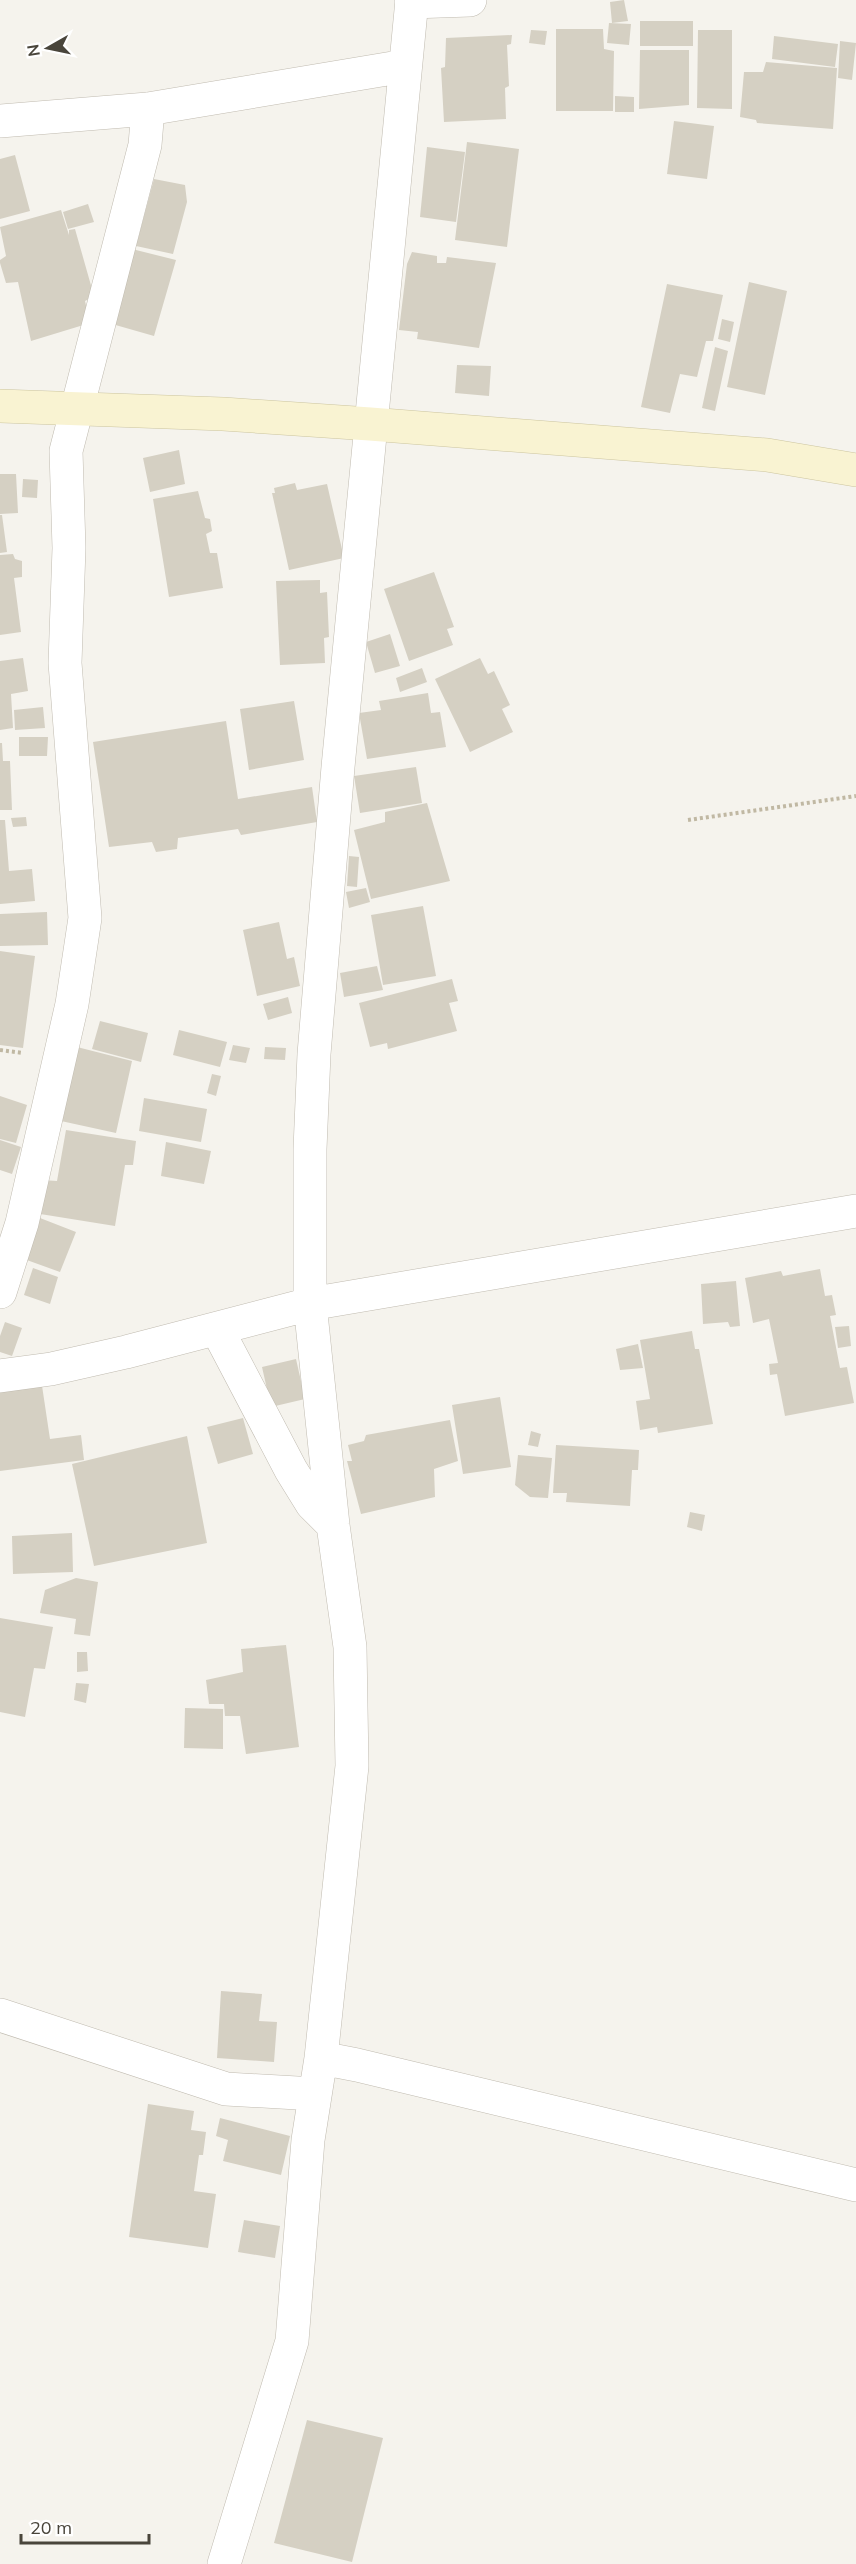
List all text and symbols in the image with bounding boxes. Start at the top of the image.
north arrow [18,18,78,78]
text: N [22,43,44,58]
scale bar [21,2507,148,2545]
text: 20 m [30,2516,72,2539]

